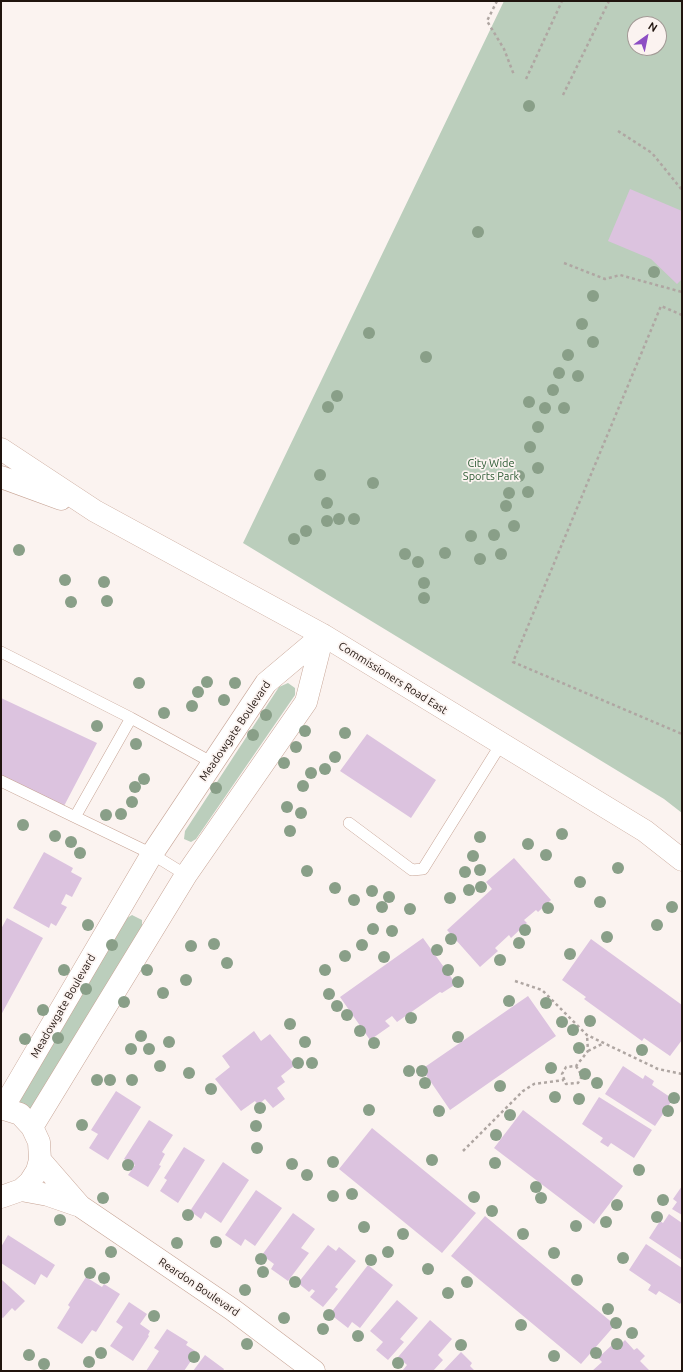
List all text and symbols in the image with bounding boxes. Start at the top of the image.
north arrow [627,16,667,56]
text: N [646,20,660,34]
park label: City Wide Sports Park [463,456,519,482]
street label: Commissioners Road East [336,639,450,717]
street label: Meadowgate Boulevard [197,678,273,784]
street label: Meadowgate Boulevard [28,952,98,1060]
street label: Reardon Boulevard [156,1255,242,1319]

